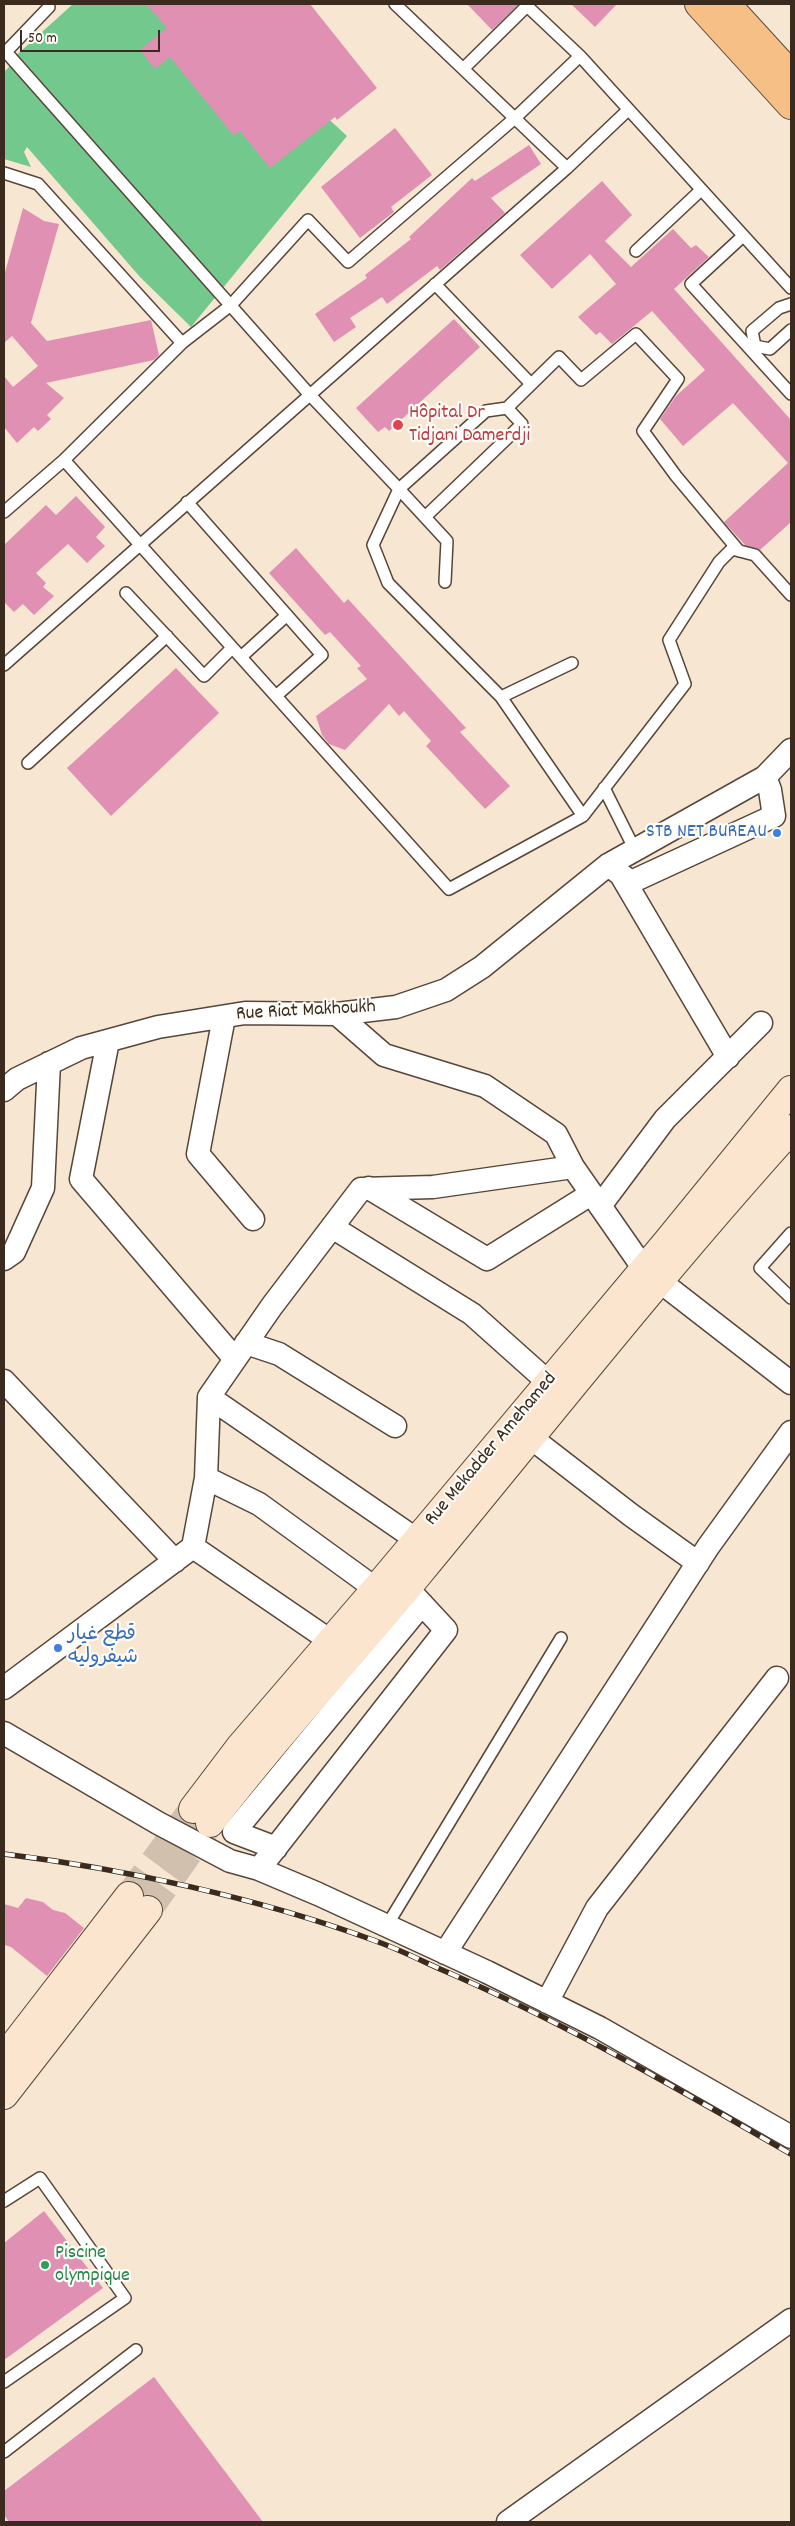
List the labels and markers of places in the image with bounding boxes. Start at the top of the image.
place label: Hôpital Dr Tidjani Damerdji [409,402,530,449]
marker: Hôpital Dr Tidjani Damerdji [391,418,405,432]
place label: STB NET BUREAU [646,821,767,845]
marker: STB NET BUREAU [771,827,783,839]
place label: قطع غيار شيفروليه [68,1624,138,1671]
marker: قطع غيار شيفروليه [52,1642,64,1654]
place label: Piscine olympique [55,2242,130,2289]
marker: Piscine olympique [39,2259,51,2271]

